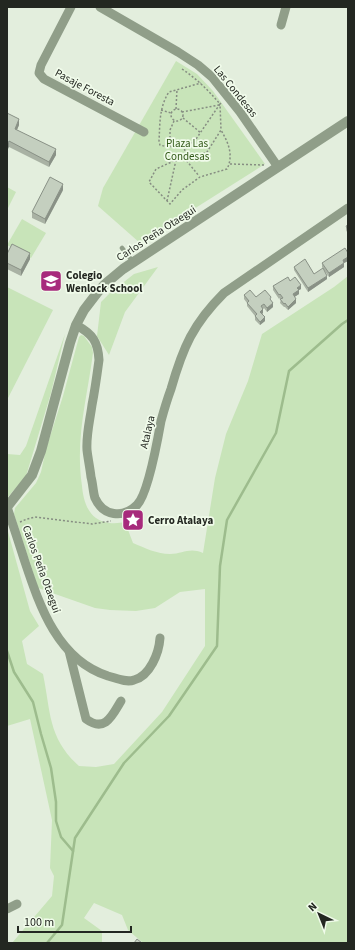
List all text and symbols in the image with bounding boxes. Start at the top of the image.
street label: Las Condesas [210,62,261,121]
street label: Pasaje Foresta [52,65,117,109]
park label: Plaza Las Condesas [165,136,210,164]
street label: Carlos Peña Otaegui [113,202,199,265]
school or university icon: Colegio Wenlock School [38,268,64,294]
place label: Colegio Wenlock School [66,268,143,296]
street label: Atalaya [136,414,159,450]
place icon: Cerro Atalaya [120,507,146,533]
place label: Cerro Atalaya [148,513,213,528]
street label: Carlos Peña Otaegui [19,523,64,615]
north arrow [299,894,339,934]
text: N [305,899,320,915]
scale bar [18,908,131,934]
text: 100 m [24,914,54,931]

